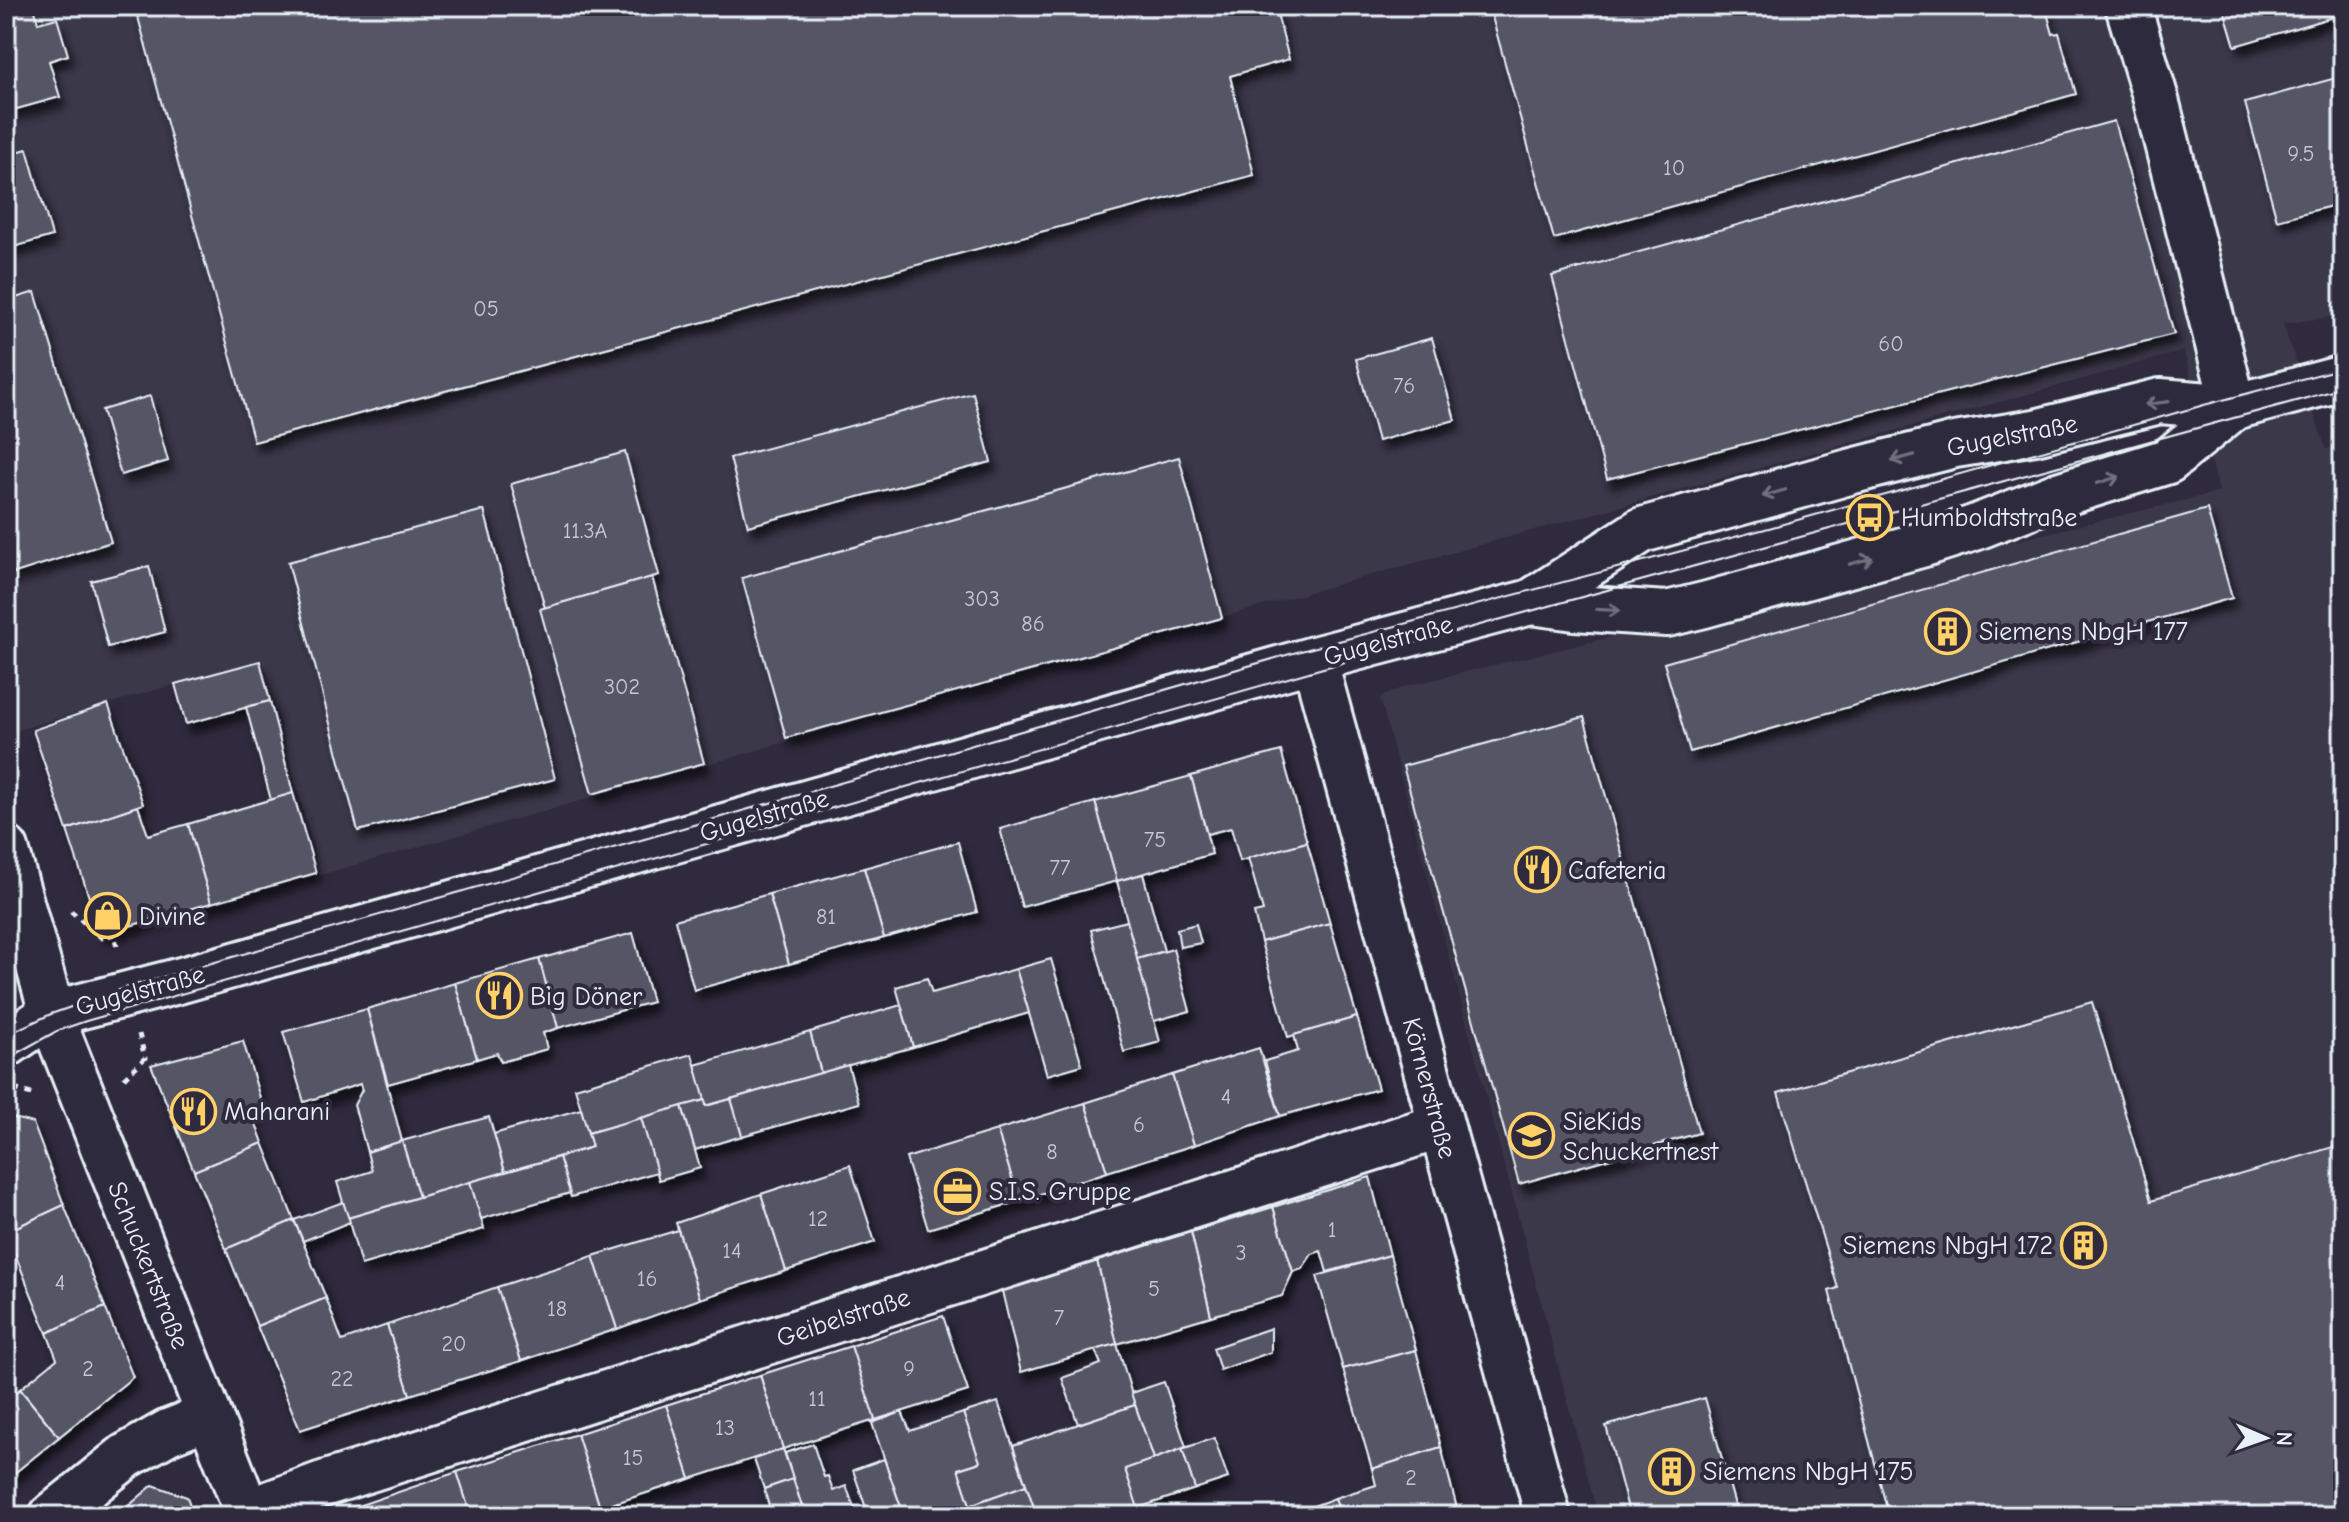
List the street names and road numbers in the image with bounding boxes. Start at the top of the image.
street label: Gugelstraße [1944,409,2080,463]
street label: Gugelstraße [1320,609,1456,673]
street label: Gugelstraße [696,783,832,849]
street label: Gugelstraße [72,959,208,1023]
street label: Körnerstraße [1396,1015,1462,1162]
street label: Schuckertstraße [101,1177,195,1353]
street label: Geibelstraße [773,1282,914,1354]

